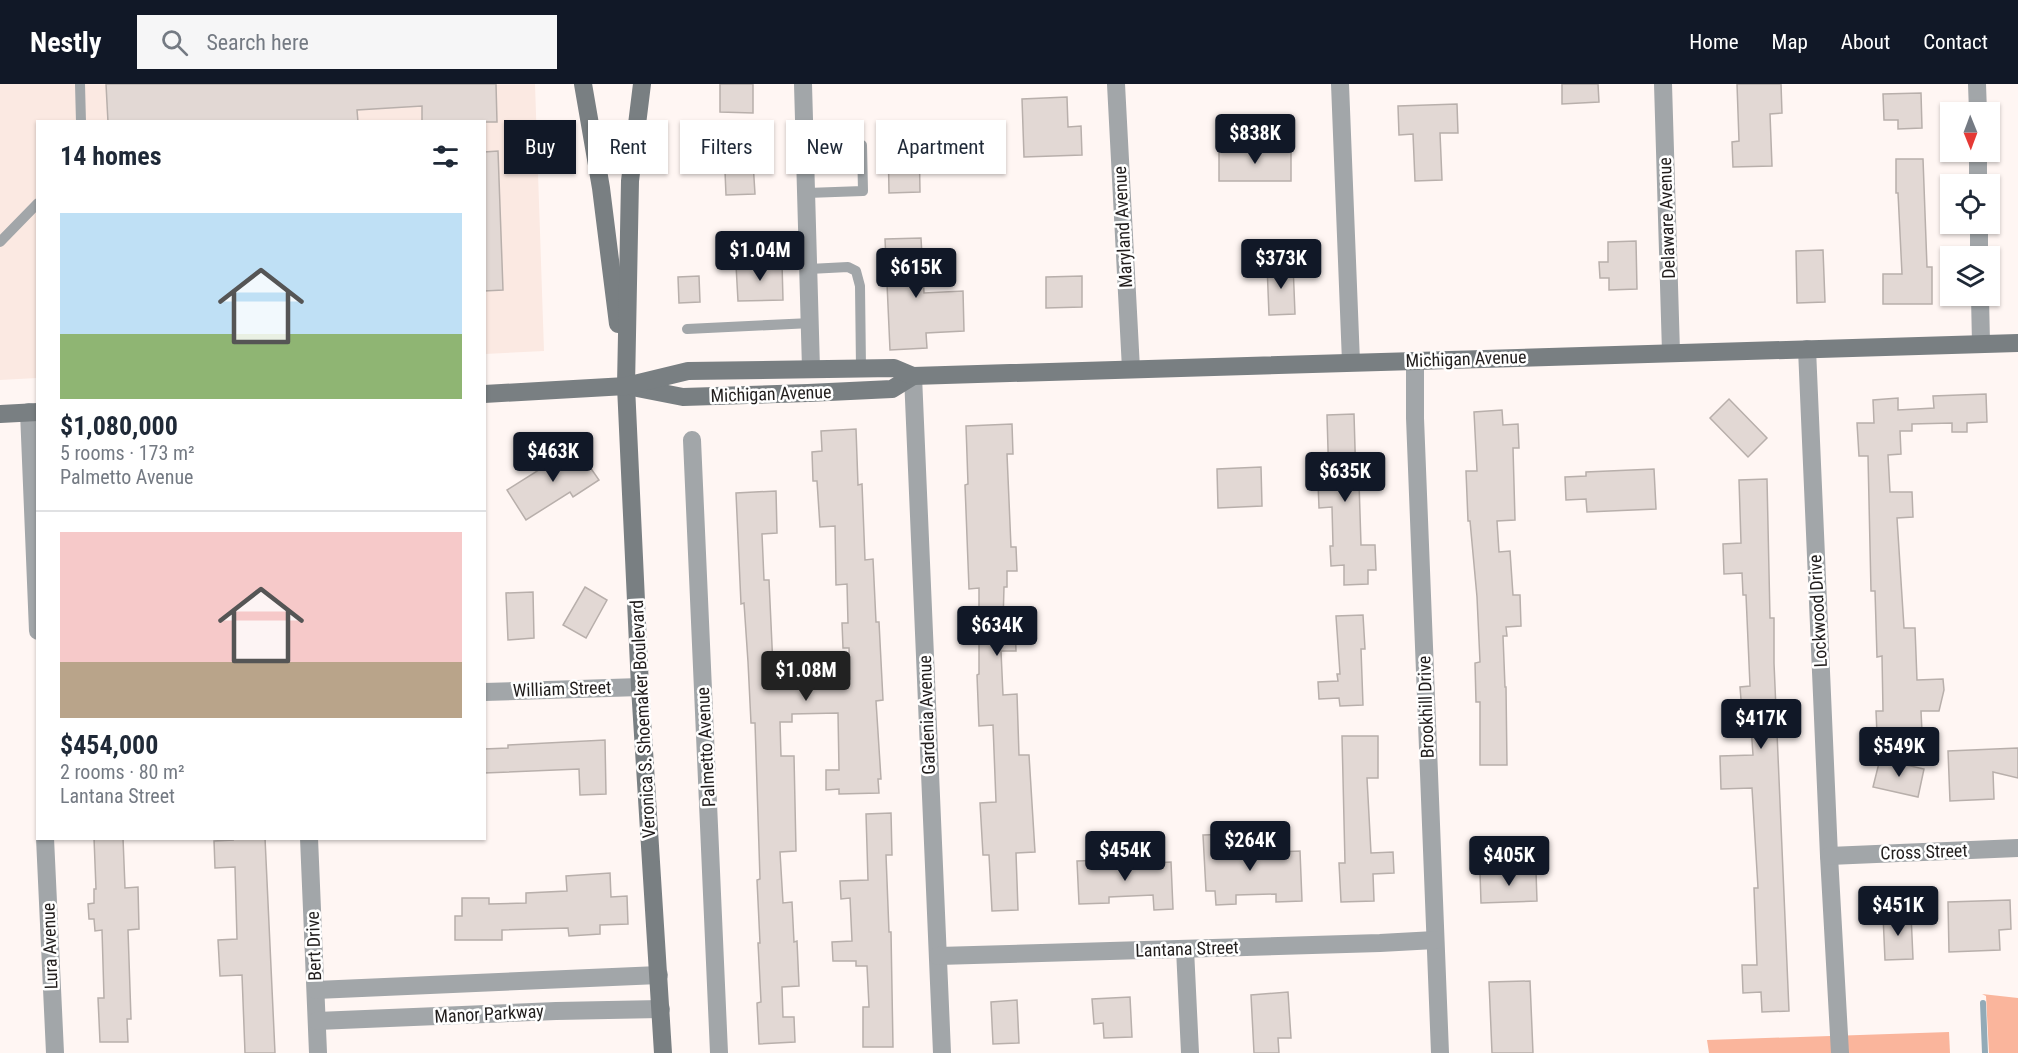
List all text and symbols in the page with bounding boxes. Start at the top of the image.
search box [137,15,557,69]
text: Nestly [30,26,101,59]
icon: search [158,26,191,59]
text: Search here [206,30,309,55]
text: Home [1689,30,1739,54]
text: Map [1772,30,1808,54]
text: About [1841,30,1890,54]
text: Contact [1923,30,1988,54]
north arrow [1940,102,2000,162]
map controls [1940,102,2000,306]
pin: $838K [1213,114,1297,165]
chip: Buy [504,120,576,174]
chip: Rent [588,120,668,174]
chip: Filters [680,120,774,174]
chip: New [786,120,864,174]
chip: Apartment [876,120,1006,174]
text: $838K [1229,121,1281,145]
icon: filters [429,140,462,173]
text: 14 homes [60,141,162,171]
street label: Delaware Avenue [1654,157,1679,279]
street label: Maryland Avenue [1109,166,1136,288]
button: locate [1940,174,2000,234]
pin: $1.04M [711,231,809,282]
text: $1.04M [729,238,791,262]
pin: $373K [1239,239,1323,290]
text: $373K [1255,246,1307,270]
button: layers [1940,246,2000,306]
pin: $615K [874,248,958,299]
icon: home [207,252,315,360]
text: $615K [890,255,942,279]
street label: Michigan Avenue [1405,346,1527,371]
street label: Michigan Avenue [710,381,832,406]
text: $1,080,000 [60,411,178,441]
pin: $463K [511,432,595,483]
text: $463K [527,439,579,463]
text: 5 rooms · 173 m² [60,441,195,465]
pin: $635K [1303,452,1387,503]
text: $635K [1319,459,1371,483]
text: Palmetto Avenue [60,465,193,489]
street label: Lockwood Drive [1804,554,1831,668]
icon: home [207,571,315,679]
street label: Veronica S. Shoemaker Boulevard [626,599,659,839]
pin: $634K [955,606,1039,657]
text: $634K [971,613,1023,637]
pin: $1.08M [757,651,855,702]
street label: Gardenia Avenue [914,655,939,775]
street label: Brookhill Drive [1413,655,1438,759]
text: $1.08M [775,658,837,682]
street label: William Street [512,676,612,701]
street label: Palmetto Avenue [692,687,719,808]
pin: $417K [1719,699,1803,750]
text: $417K [1735,706,1787,730]
pin: $549K [1857,727,1941,778]
text: $454,000 [60,730,158,760]
text: $549K [1873,734,1925,758]
text: 2 rooms · 80 m² [60,760,185,784]
text: Lantana Street [60,784,175,808]
pin: $264K [1208,821,1292,872]
text: $264K [1224,828,1276,852]
pin: $454K [1083,831,1167,882]
pin: $405K [1467,836,1551,887]
text: $454K [1099,838,1151,862]
street label: Cross Street [1880,839,1968,864]
text: $405K [1483,843,1535,867]
pin: $451K [1856,886,1940,937]
text: $451K [1872,893,1924,917]
street label: Lura Avenue [37,902,62,990]
street label: Bert Drive [302,911,325,981]
street label: Lantana Street [1135,936,1239,961]
street label: Manor Parkway [434,1000,545,1027]

